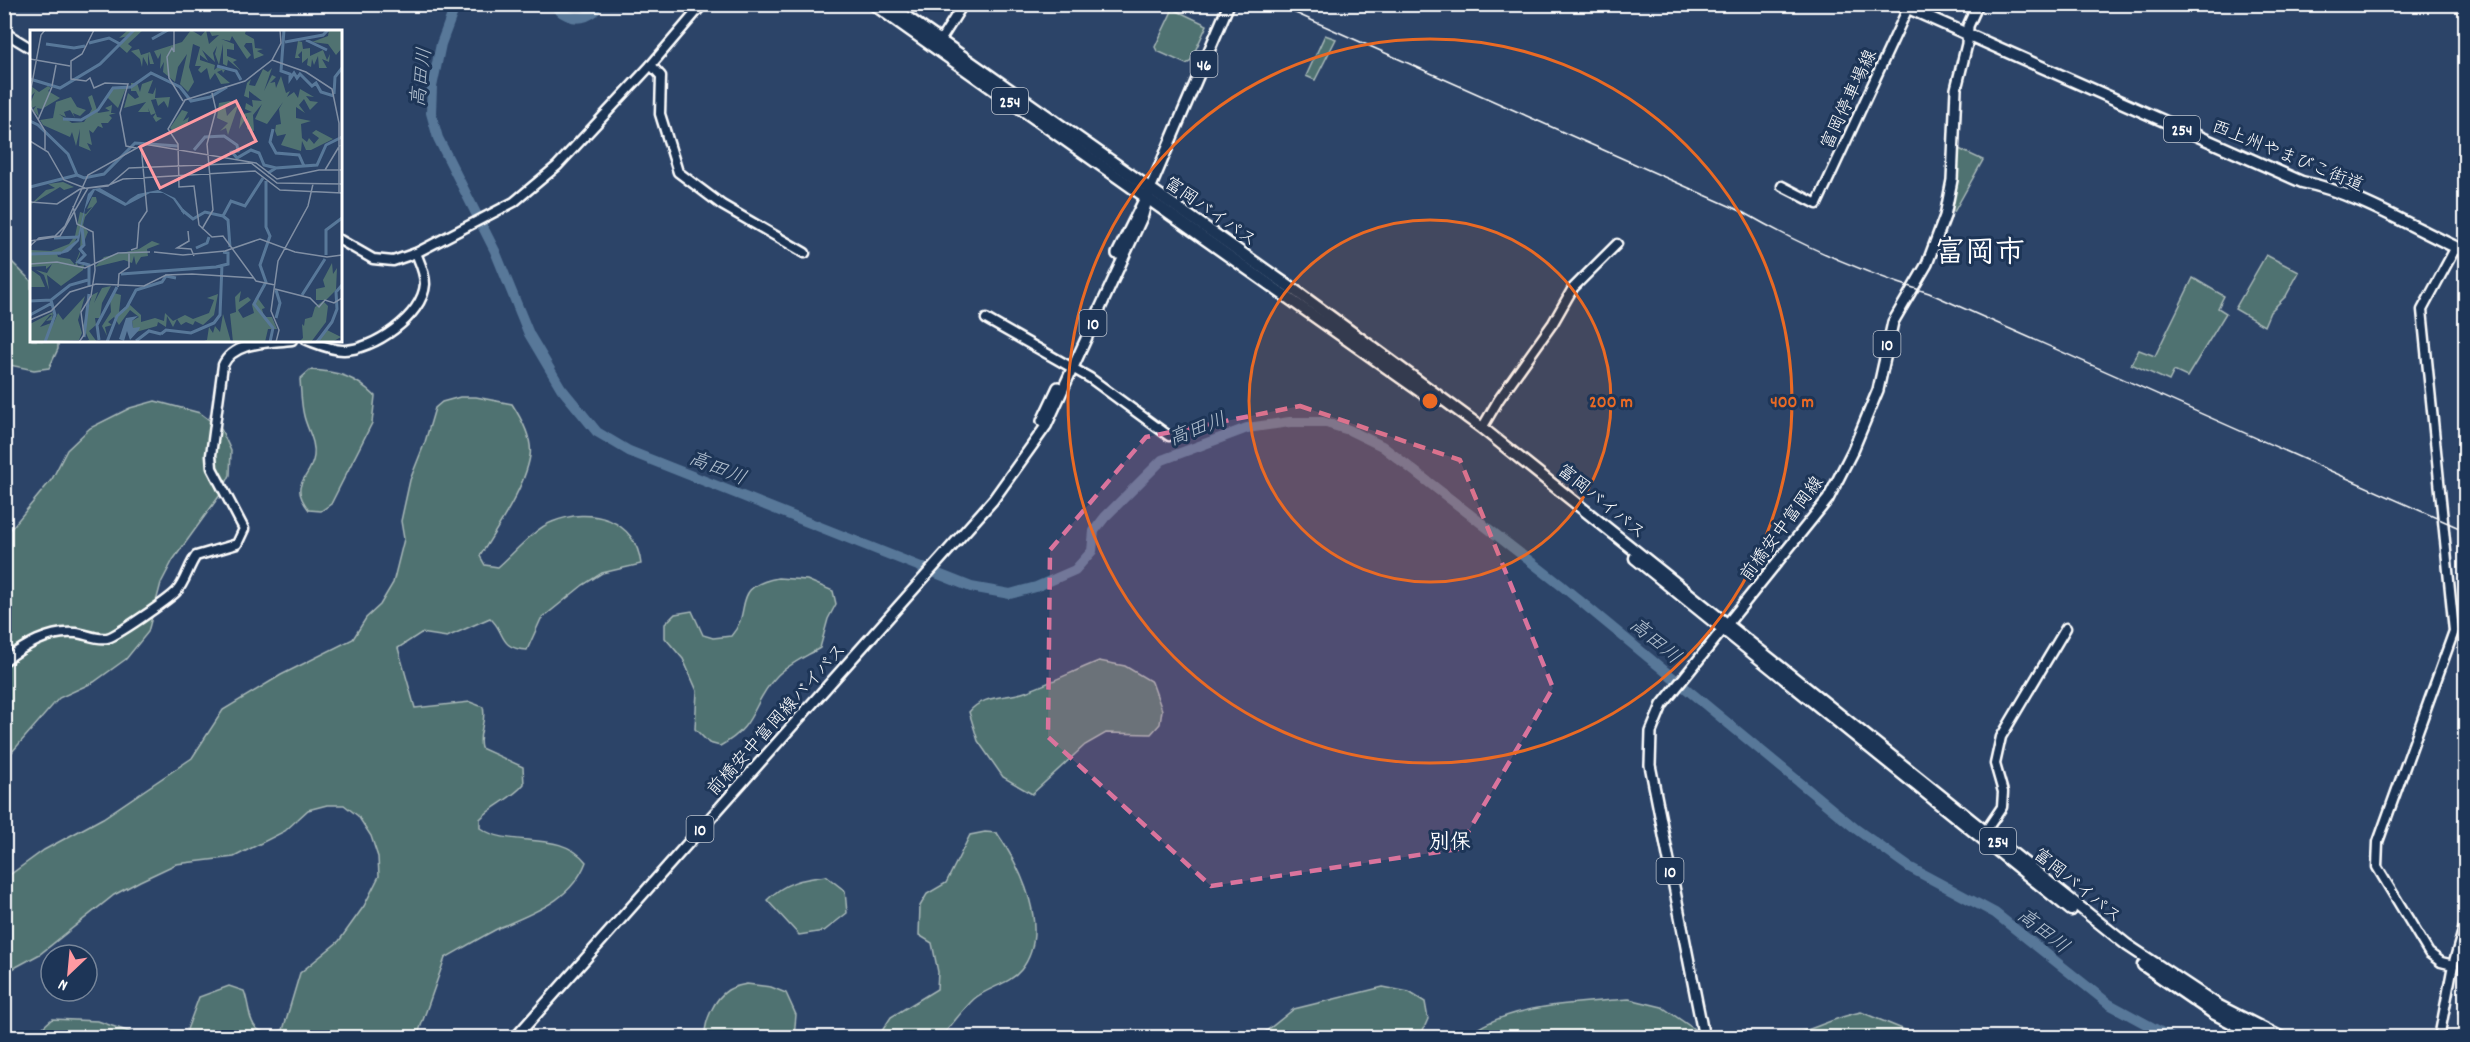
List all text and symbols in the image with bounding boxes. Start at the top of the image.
inset map [30,30,342,342]
water label: 高田川 [405,46,441,109]
street label: 富岡停車場線 [1816,46,1884,154]
road number: 46 [1190,51,1218,77]
road number: 254 [992,88,1028,114]
street label: 西上州やまびこ街道 [2207,115,2367,199]
road number: 254 [2164,116,2200,142]
street label: 富岡バイパス [1158,172,1261,254]
district label: 富岡市 [1935,234,2025,277]
road number: 10 [1080,310,1106,336]
road number: 10 [1874,331,1900,357]
centre of rings [1420,391,1440,411]
text: 200 m [1589,391,1633,416]
text: 400 m [1770,391,1814,416]
water label: 高田川 [1165,407,1231,455]
water label: 高田川 [684,446,750,494]
street label: 富岡バイパス [1551,459,1650,547]
street label: 前橋安中富岡線 [1735,472,1831,587]
water label: 高田川 [1622,612,1686,672]
street label: 前橋安中富岡線バイパス [702,639,853,802]
road number: 10 [686,816,714,842]
road number: 254 [1980,828,2016,854]
district label: 別保 [1429,829,1471,859]
street label: 富岡バイパス [2027,843,2126,931]
road number: 10 [1656,858,1684,884]
water label: 高田川 [2010,903,2074,962]
north arrow [39,943,99,1003]
text: N [55,972,72,996]

